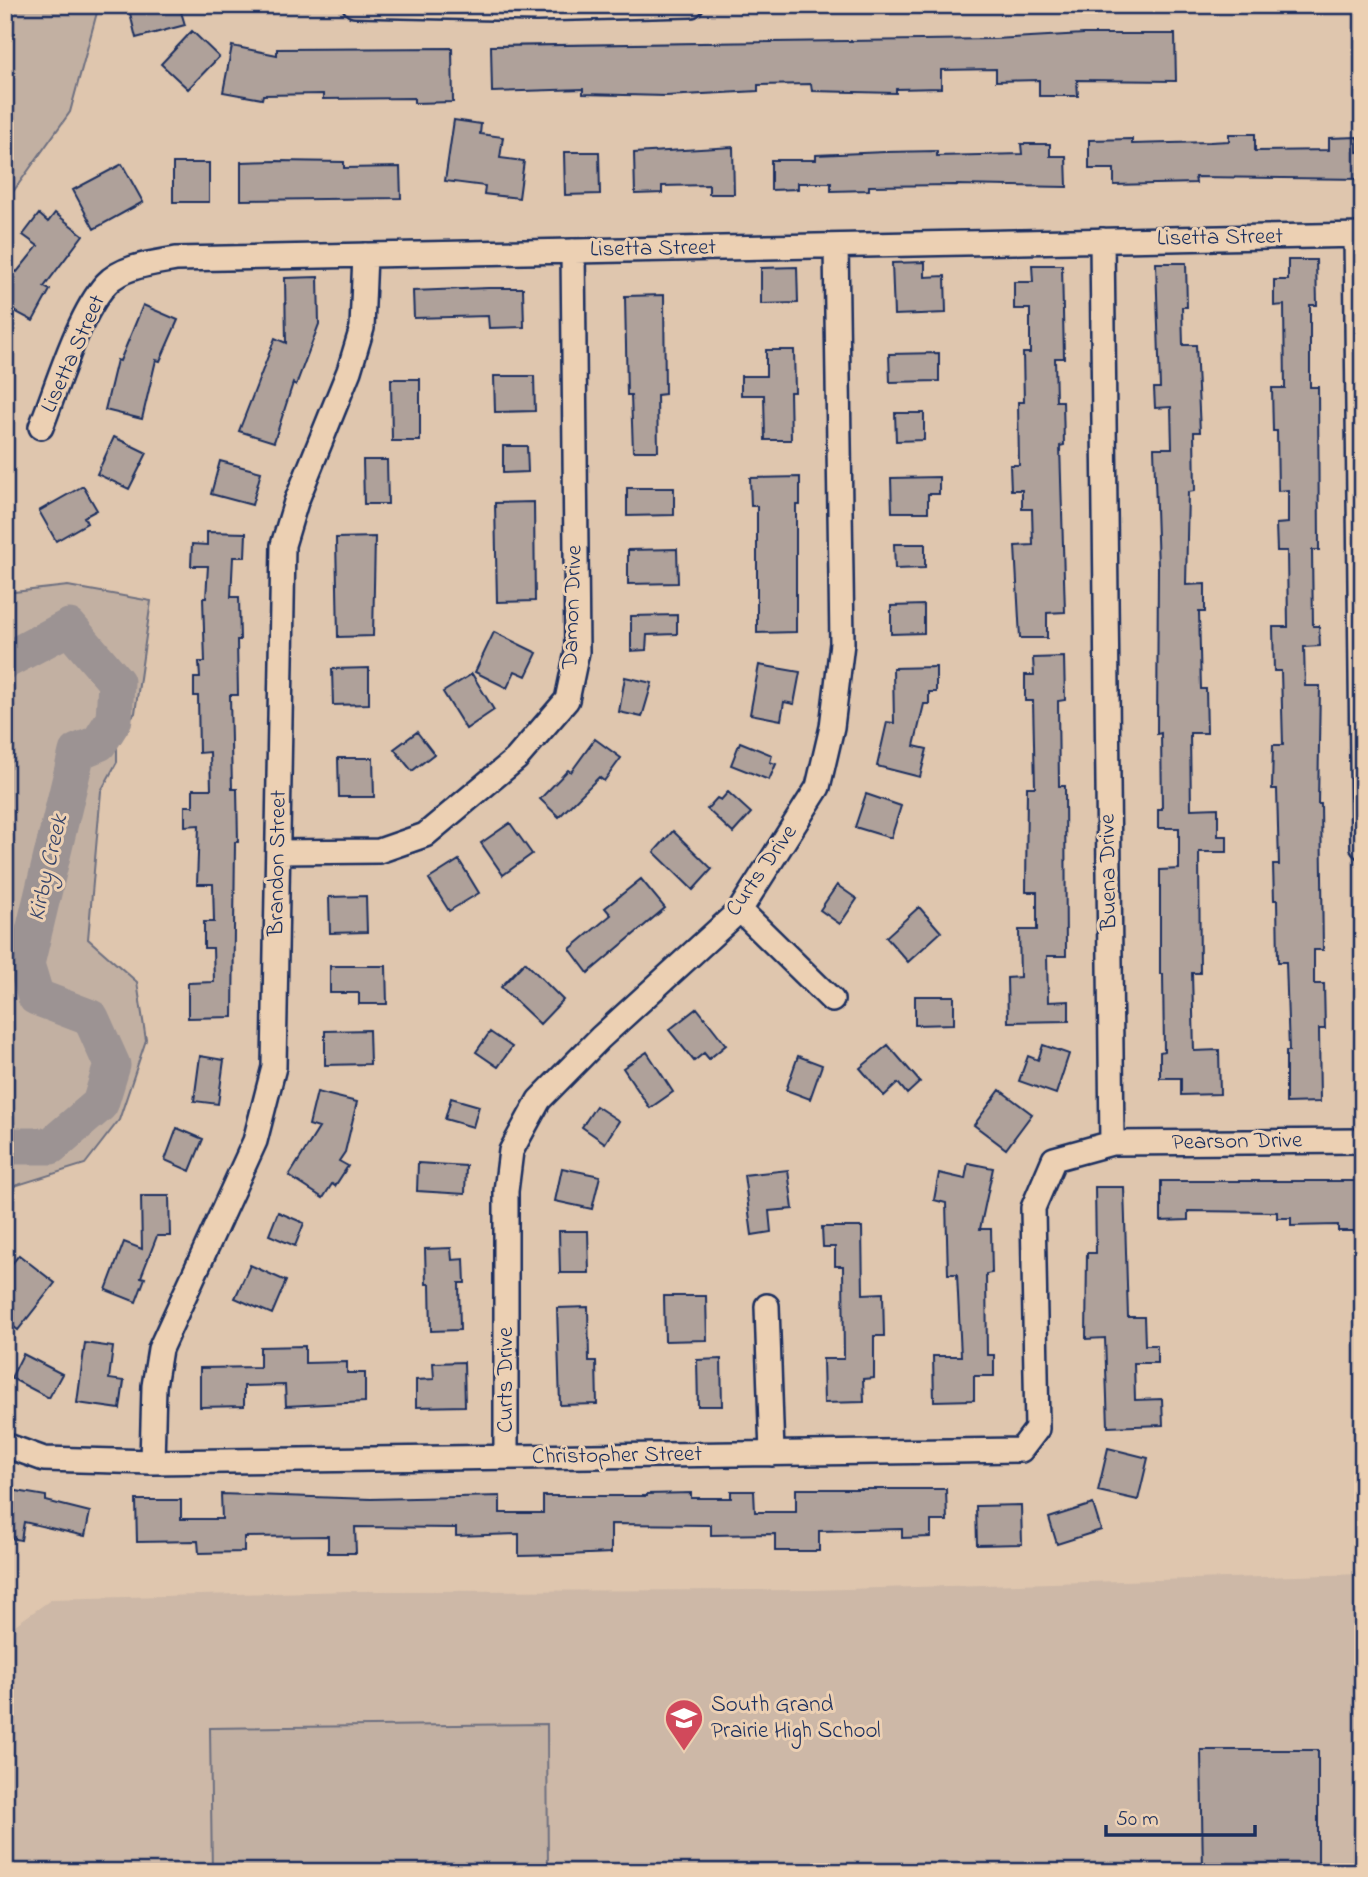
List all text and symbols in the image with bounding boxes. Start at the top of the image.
street label: Lisetta Street [1157,220,1284,256]
street label: Lisetta Street [590,231,717,267]
street label: Lisetta Street [33,289,115,418]
street label: Damon Drive [554,544,592,671]
street label: Brandon Street [260,789,296,937]
water label: Kirby Creek [20,810,79,925]
street label: Buena Drive [1091,813,1127,931]
street label: Curts Drive [718,818,806,924]
street label: Pearson Drive [1171,1124,1303,1160]
street label: Curts Drive [490,1326,523,1433]
street label: Christopher Street [532,1438,703,1474]
place label: South Grand Prairie High School [711,1689,881,1749]
school or university icon: South Grand Prairie High School [663,1697,705,1752]
scale bar [1106,1793,1254,1837]
text: 50 m [1116,1805,1159,1835]

